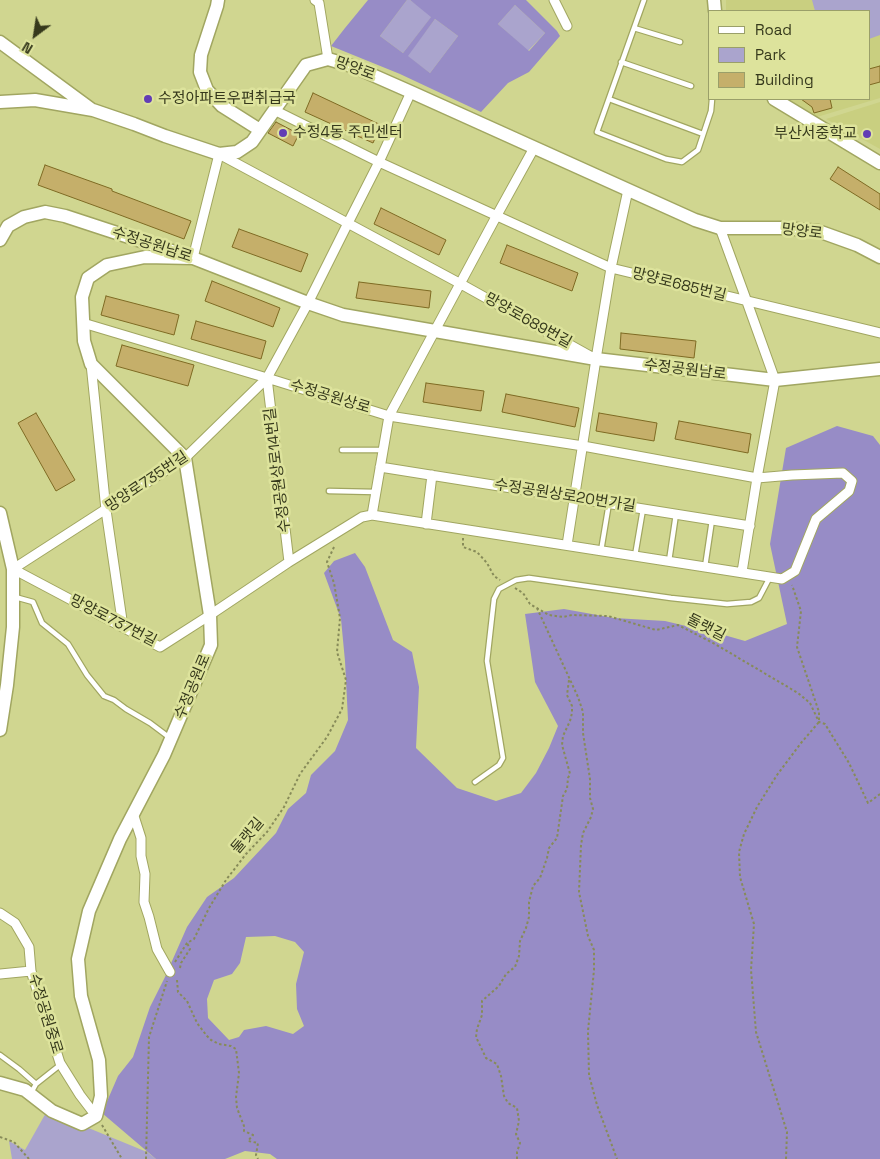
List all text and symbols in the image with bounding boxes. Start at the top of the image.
north arrow [10,10,60,60]
legend [708,10,870,100]
text: Road [755,20,792,39]
text: N [19,38,36,58]
text: Park [755,45,786,64]
street label: 망양로 [332,53,378,85]
text: Building [755,70,814,89]
place label: 수정아파트우편취급국 [158,90,296,108]
marker: 수정아파트우편취급국 [142,93,154,105]
place label: 수정4동 주민센터 [293,124,403,142]
place label: 부산서중학교 [774,125,857,143]
marker: 수정4동 주민센터 [277,127,289,139]
marker: 부산서중학교 [861,128,873,140]
street label: 망양로 [780,221,824,243]
street label: 수정공원남로 [110,224,194,266]
street label: 망양로685번길 [630,265,728,305]
street label: 망양로689번길 [481,290,575,352]
street label: 수정공원남로 [643,356,727,384]
street label: 수정공원상로 [288,376,372,418]
street label: 수정공원상로14번길 [261,406,295,534]
street label: 망양로735번길 [102,448,192,516]
street label: 수정공원상로20번가길 [493,476,637,516]
street label: 망양로737번길 [67,591,159,651]
street label: 둘랫길 [683,611,729,645]
street label: 수정공원로 [171,652,215,722]
street label: 둘랫길 [228,814,268,858]
street label: 수정공원중로 [24,972,66,1056]

